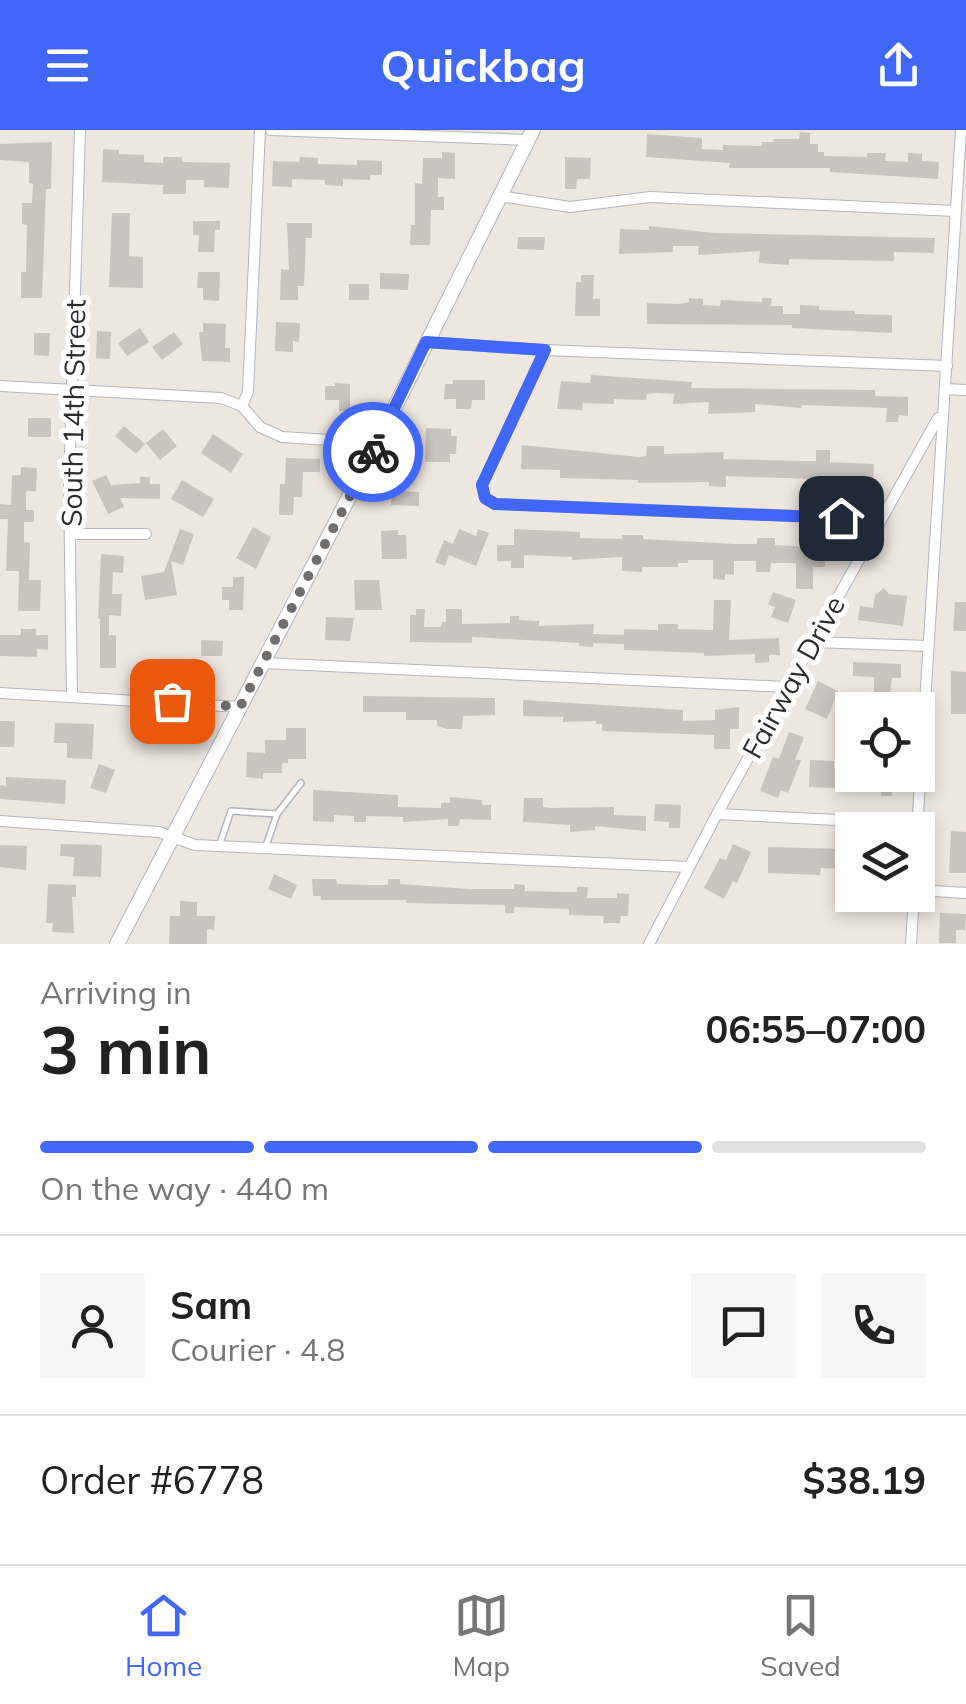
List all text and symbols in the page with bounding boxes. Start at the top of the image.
text: Quickbag [380,37,586,93]
icon: menu [40,38,95,93]
icon: share [871,38,926,93]
street label: South 14th Street [54,299,92,527]
courier [323,402,423,502]
icon: bike [346,425,401,480]
pin [799,476,884,561]
icon: home [814,491,869,546]
street label: Fairway Drive [734,590,852,764]
pin [130,659,215,744]
icon: bag [145,674,200,729]
map controls [835,692,935,912]
button: locate [835,692,935,792]
button: layers [835,812,935,912]
text: Arriving in [40,972,192,1012]
text: 06:55–07:00 [706,1005,926,1053]
text: 3 min [40,1009,211,1090]
text: On the way · 440 m [40,1168,329,1208]
button: person [40,1273,145,1378]
button: chat [691,1273,796,1378]
button: phone [821,1273,926,1378]
text: Sam [170,1281,252,1329]
text: Courier · 4.8 [170,1329,346,1369]
text: Order #6778 [40,1456,264,1504]
text: $38.19 [803,1456,926,1504]
tab: Home [125,1588,202,1683]
tab: Map [452,1588,510,1683]
tab: Saved [760,1588,841,1683]

